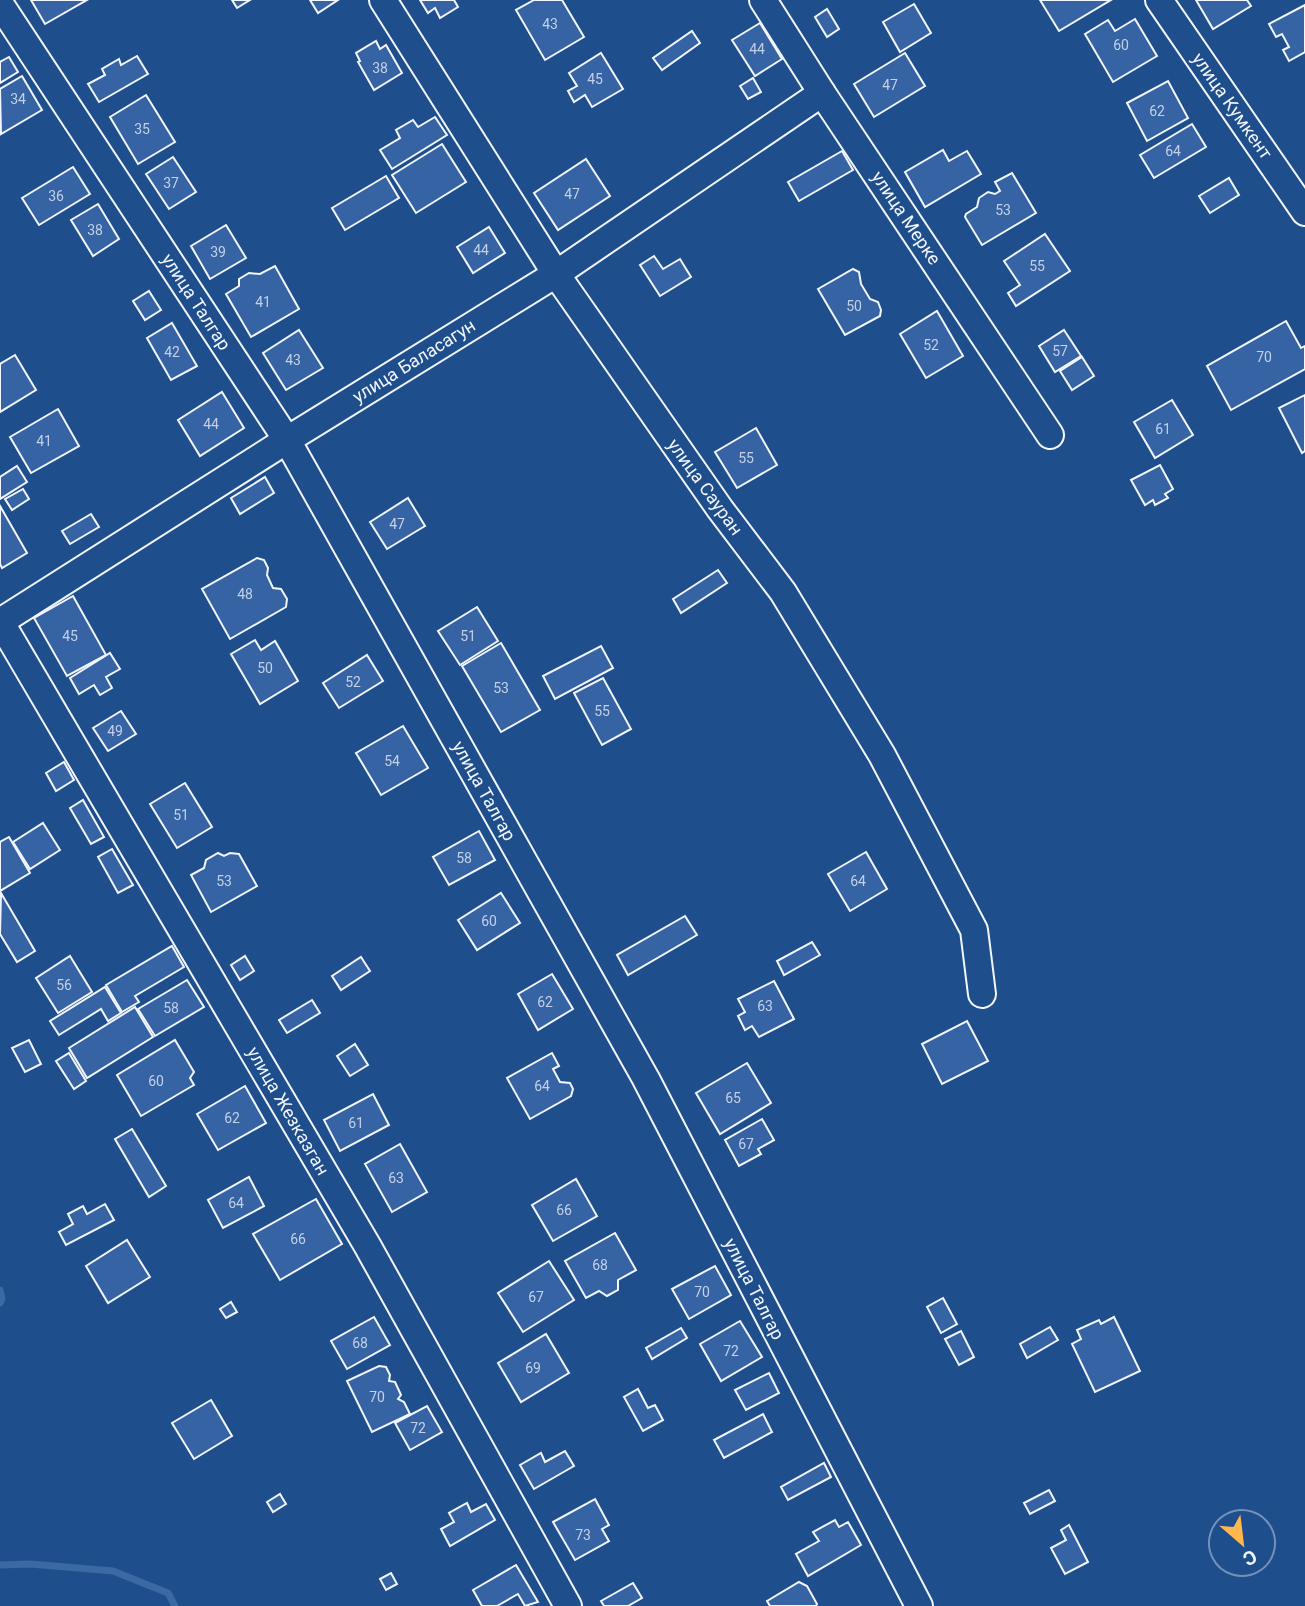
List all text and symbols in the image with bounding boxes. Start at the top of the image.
house number: 43 [542,16,558,32]
house number: 60 [1113,37,1129,53]
house number: 44 [749,41,765,57]
street label: улица Кумкент [1188,48,1277,163]
house number: 38 [372,60,388,76]
house number: 45 [587,71,603,87]
house number: 47 [882,77,898,93]
house number: 34 [10,91,26,107]
house number: 62 [1149,103,1165,119]
house number: 35 [134,121,150,137]
house number: 64 [1165,143,1181,159]
street label: улица Мерке [867,167,945,269]
house number: 37 [163,175,179,191]
house number: 47 [564,186,580,202]
house number: 36 [48,188,64,204]
house number: 53 [995,202,1011,218]
house number: 38 [87,222,103,238]
house number: 44 [473,242,489,258]
house number: 39 [210,244,226,260]
street label: улица Талгар [157,249,235,354]
house number: 55 [1029,258,1045,274]
house number: 41 [255,294,271,310]
house number: 50 [846,298,862,314]
street label: улица Баласагун [348,314,479,407]
house number: 52 [923,337,939,353]
house number: 57 [1052,343,1068,359]
house number: 42 [164,344,180,360]
house number: 70 [1256,349,1272,365]
house number: 43 [285,352,301,368]
house number: 44 [203,416,219,432]
house number: 61 [1155,421,1171,437]
house number: 41 [36,433,52,449]
street label: улица Сауран [663,434,747,539]
house number: 55 [738,450,754,466]
house number: 47 [389,516,405,532]
house number: 48 [237,586,253,602]
house number: 45 [62,628,78,644]
house number: 51 [460,628,476,644]
house number: 50 [257,660,273,676]
house number: 52 [345,674,361,690]
house number: 53 [493,680,509,696]
house number: 55 [594,703,610,719]
house number: 49 [107,723,123,739]
street label: улица Талгар [448,737,521,844]
house number: 54 [384,753,400,769]
house number: 51 [173,807,189,823]
house number: 58 [456,850,472,866]
house number: 53 [216,873,232,889]
house number: 64 [850,873,866,889]
house number: 60 [481,913,497,929]
house number: 56 [56,977,72,993]
house number: 62 [537,994,553,1010]
house number: 63 [757,998,773,1014]
house number: 58 [163,1000,179,1016]
street label: улица Жезказган [243,1043,334,1179]
house number: 60 [148,1073,164,1089]
house number: 64 [534,1078,550,1094]
house number: 65 [725,1090,741,1106]
house number: 62 [224,1110,240,1126]
house number: 61 [348,1115,364,1131]
house number: 67 [738,1136,754,1152]
house number: 63 [388,1170,404,1186]
house number: 64 [228,1195,244,1211]
house number: 66 [556,1202,572,1218]
house number: 66 [290,1231,306,1247]
street label: улица Талгар [720,1235,789,1343]
house number: 68 [592,1257,608,1273]
house number: 70 [694,1284,710,1300]
house number: 67 [528,1289,544,1305]
house number: 68 [352,1335,368,1351]
house number: 72 [723,1343,739,1359]
house number: 69 [525,1360,541,1376]
house number: 70 [369,1389,385,1405]
house number: 72 [410,1420,426,1436]
north arrow [1207,1508,1277,1578]
house number: 73 [575,1527,591,1543]
text: С [1239,1544,1261,1571]

